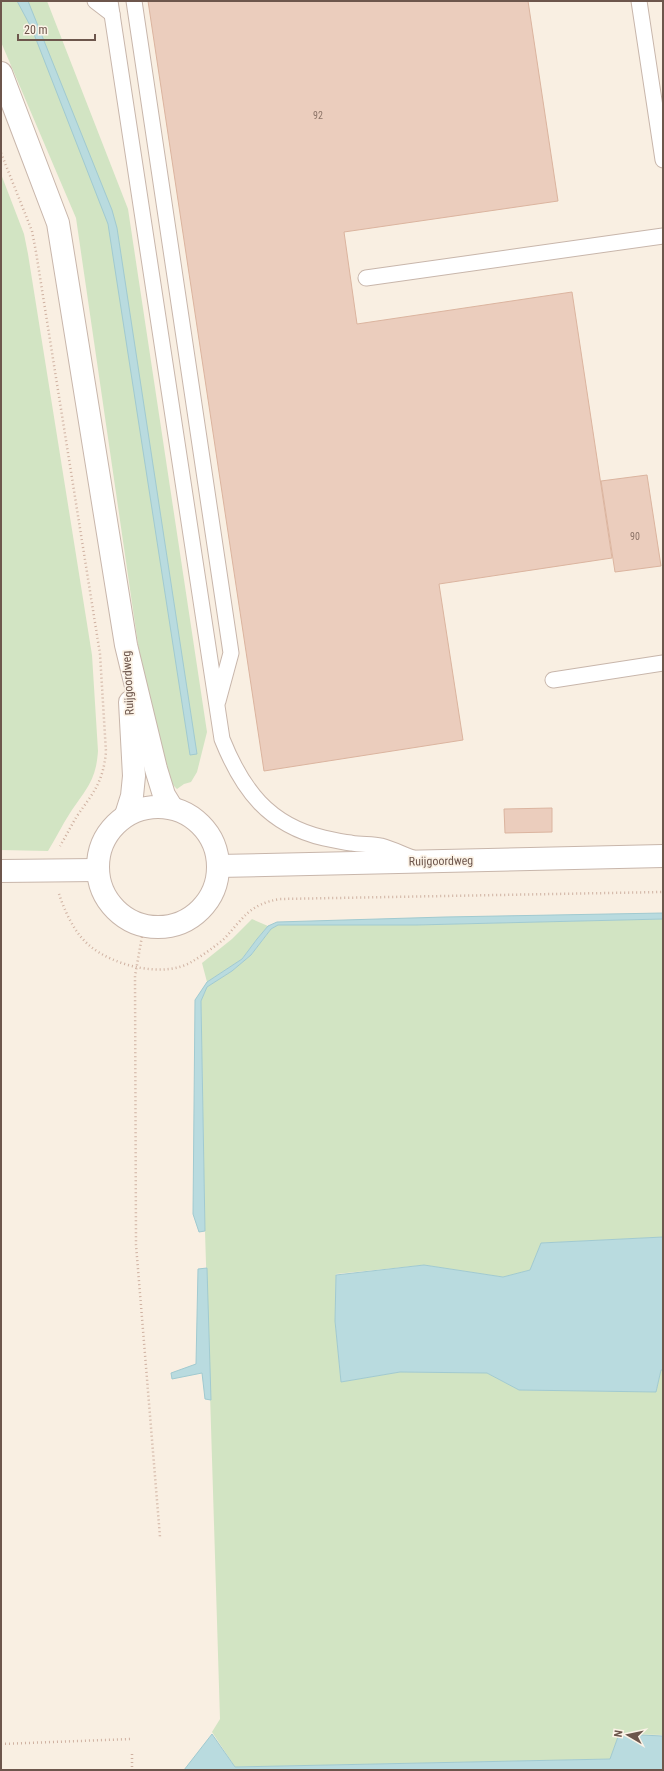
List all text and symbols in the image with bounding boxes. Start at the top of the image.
scale bar [18,16,95,42]
text: 20 m [24,23,48,37]
house number: 92 [313,110,323,121]
house number: 90 [630,531,640,542]
street label: Ruijgoordweg [119,650,137,716]
street label: Ruijgoordweg [409,853,473,869]
north arrow [608,1715,648,1755]
text: N [612,1729,626,1738]

